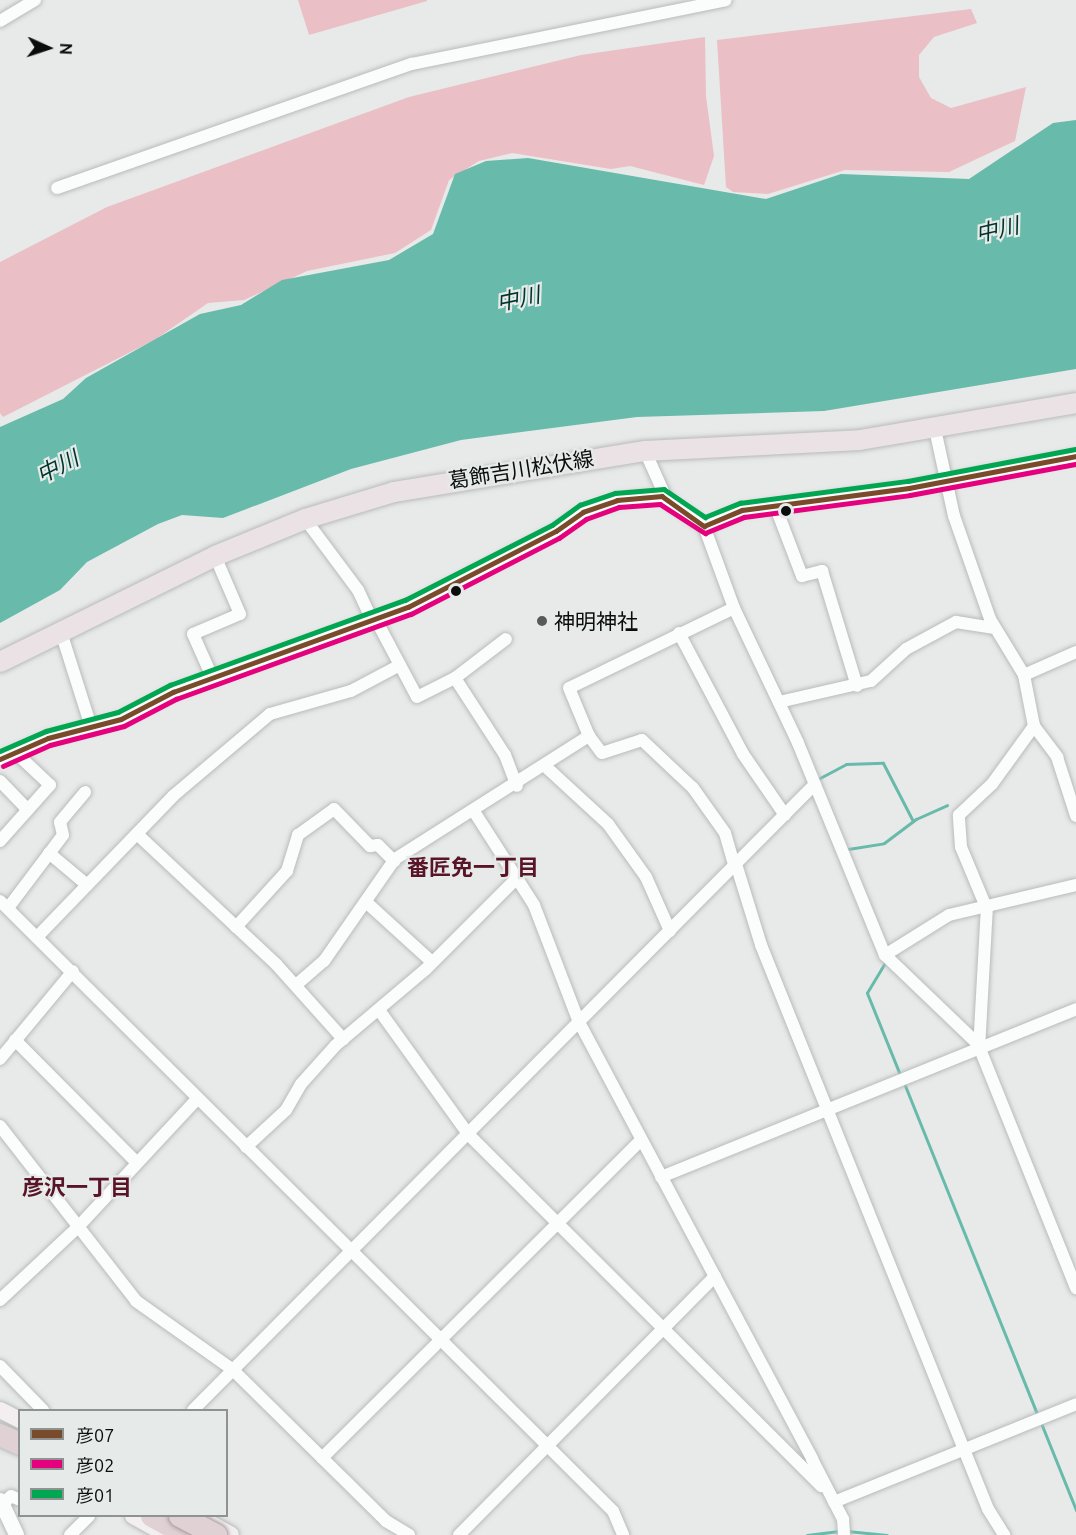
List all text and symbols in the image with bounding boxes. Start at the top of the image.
north arrow [18,18,78,78]
text: N [57,43,75,55]
water label: 中川 [973,211,1021,247]
water label: 中川 [494,281,542,315]
water label: 中川 [31,444,83,488]
street label: 葛飾吉川松伏線 [446,445,596,493]
unlabelled marker [780,505,792,517]
unlabelled marker [450,585,462,597]
place label: 神明神社 [554,608,638,634]
marker: 神明神社 [535,614,549,628]
district label: 番匠免一丁目 [407,854,539,880]
district label: 彦沢一丁目 [22,1174,132,1200]
legend [18,1409,228,1517]
text: 彦07 [76,1425,114,1445]
text: 彦02 [76,1455,114,1475]
text: 彦01 [76,1485,114,1505]

